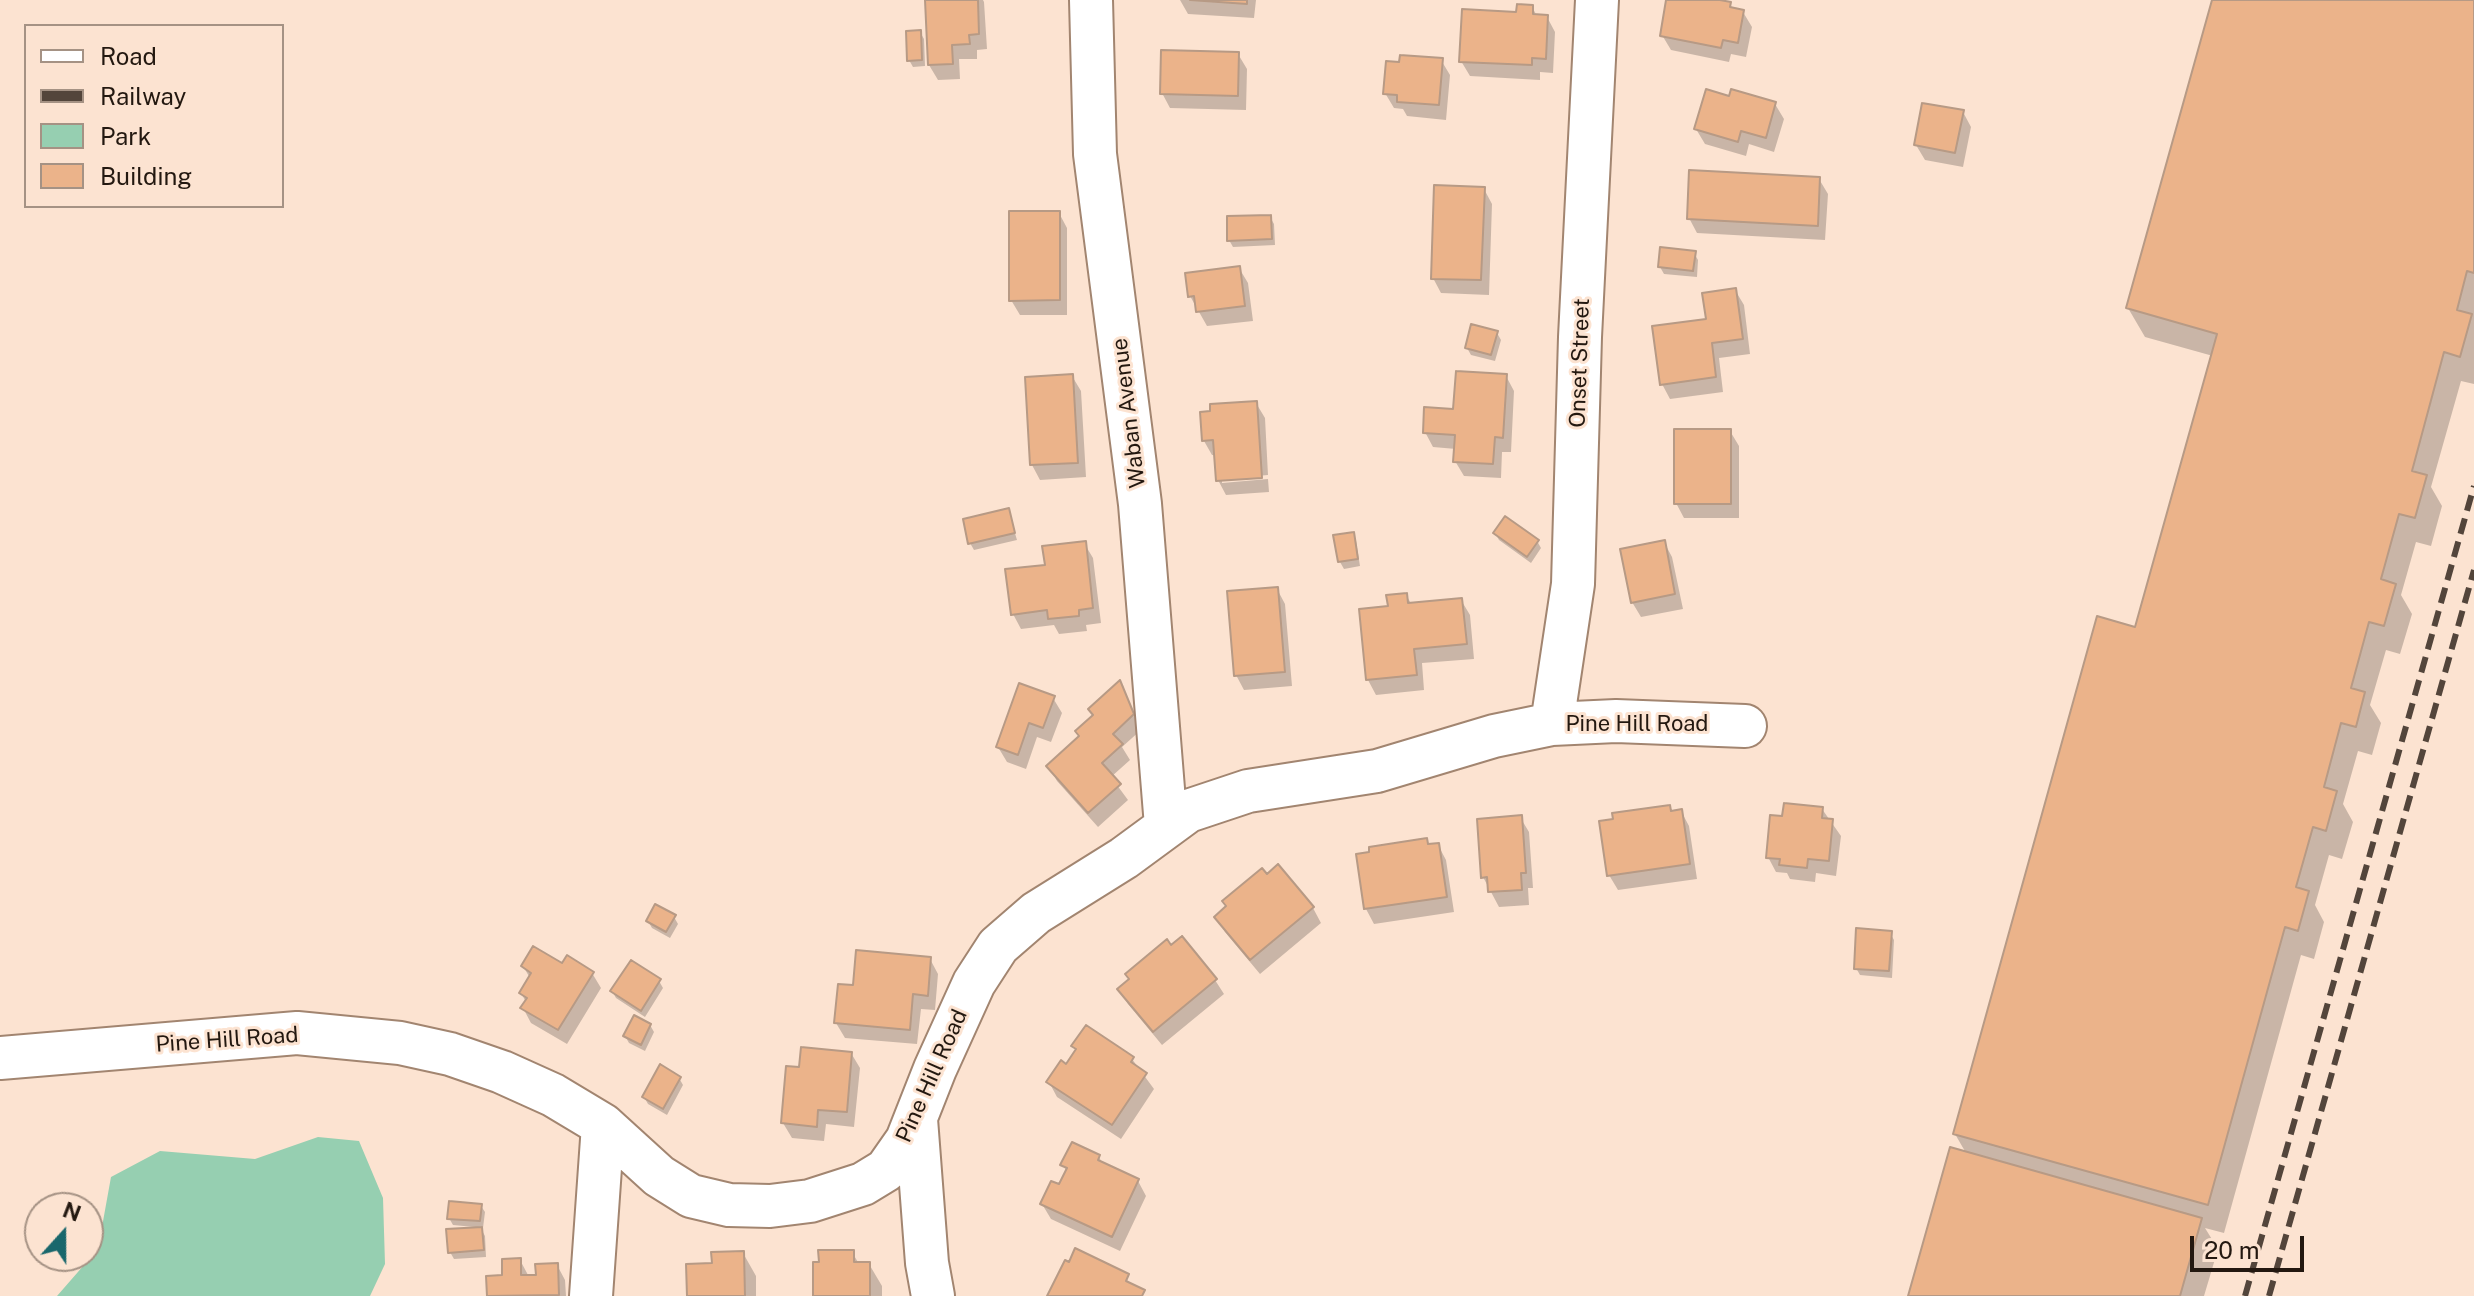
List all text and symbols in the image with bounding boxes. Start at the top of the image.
legend [24,24,284,208]
text: Road [100,42,157,70]
text: Railway [100,82,186,110]
text: Park [100,122,151,150]
text: Building [100,162,192,190]
street label: Onset Street [1565,298,1595,428]
street label: Waban Avenue [1107,336,1151,490]
street label: Pine Hill Road [1566,711,1708,737]
street label: Pine Hill Road [891,1005,973,1147]
street label: Pine Hill Road [155,1022,299,1058]
north arrow [24,1192,104,1272]
text: N [59,1196,85,1227]
scale bar [2194,1220,2308,1270]
text: 20 m [2204,1236,2260,1264]

